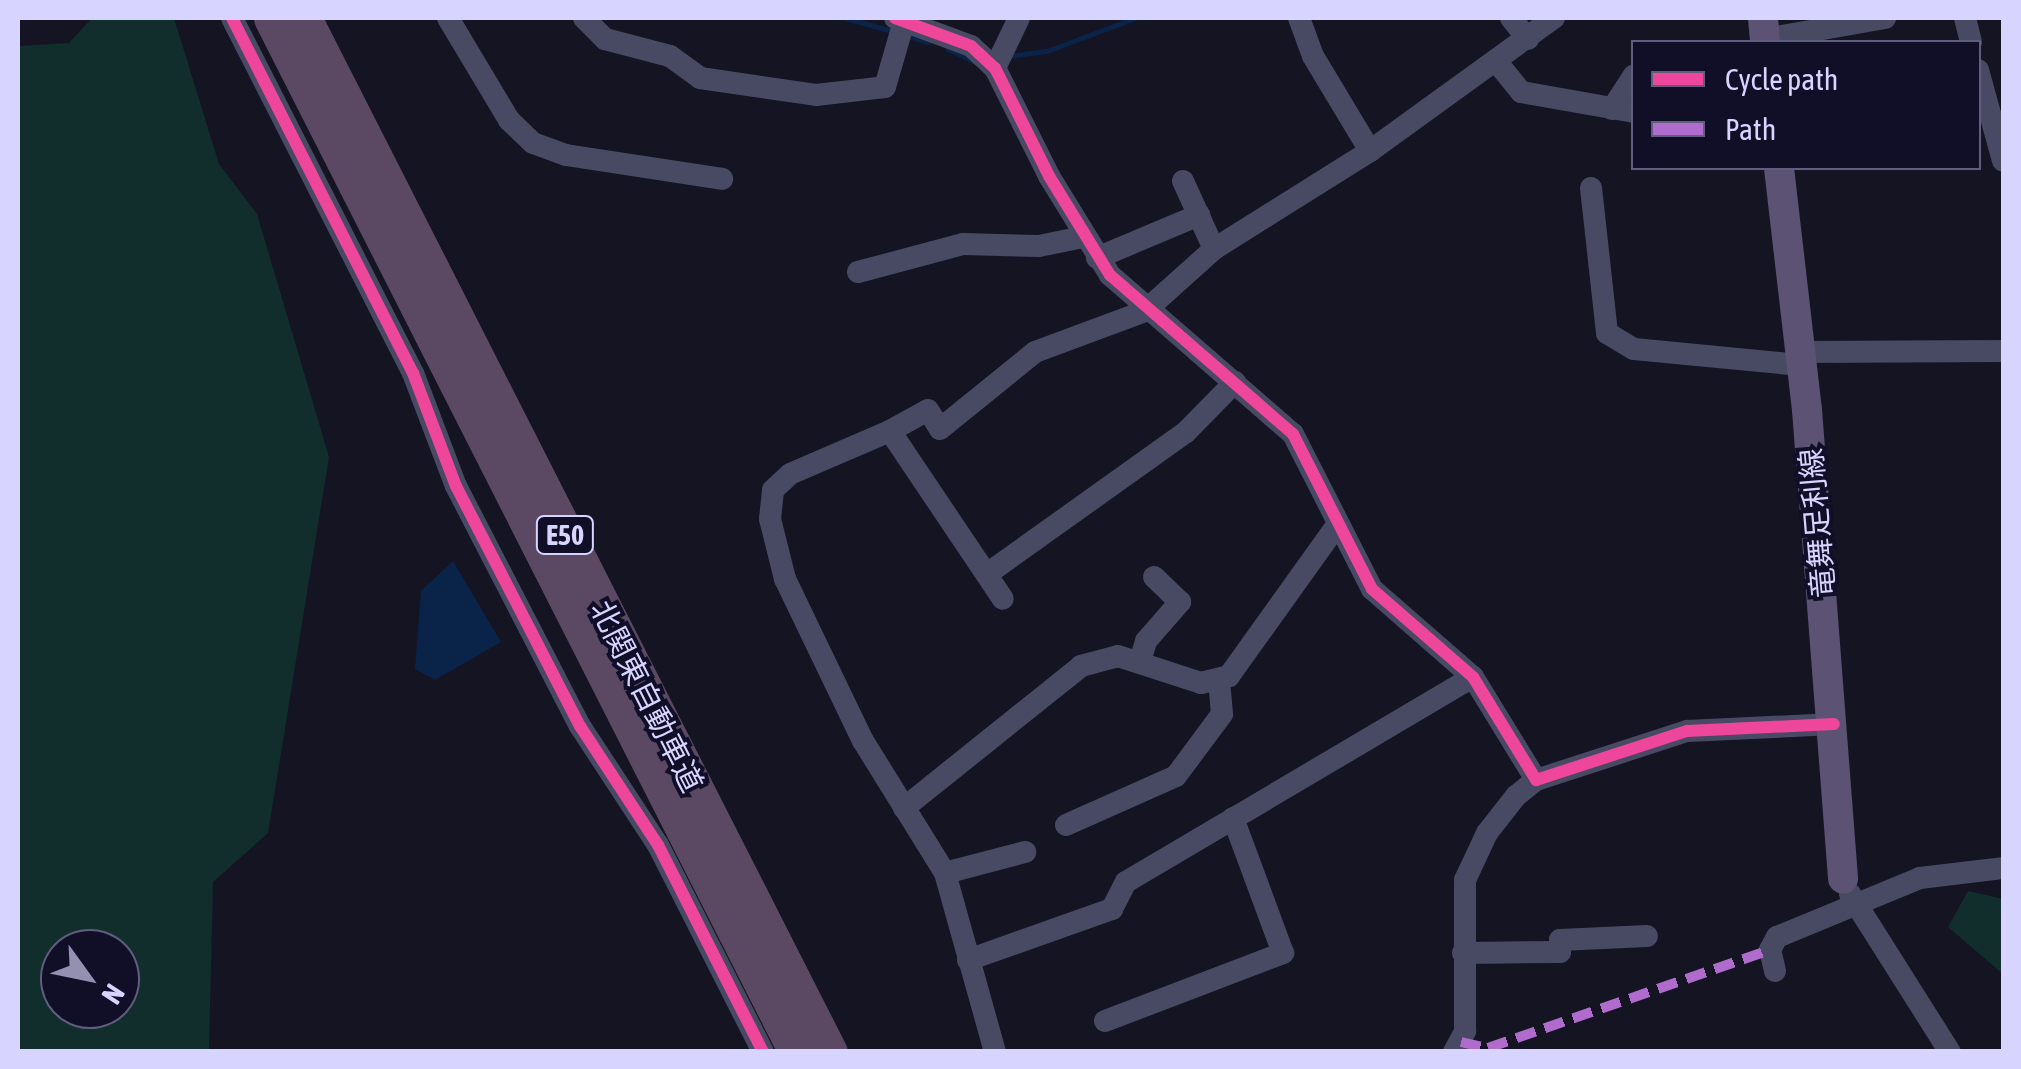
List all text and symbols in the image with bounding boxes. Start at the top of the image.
legend [1631,40,1981,170]
text: Cycle path [1725,62,1838,96]
text: Path [1725,112,1776,146]
street label: 竜舞足利線 [1793,447,1841,599]
road number: E50 [535,512,595,558]
street label: 北関東自動車道 [583,594,711,798]
north arrow [40,929,140,1029]
text: N [96,979,131,1010]

